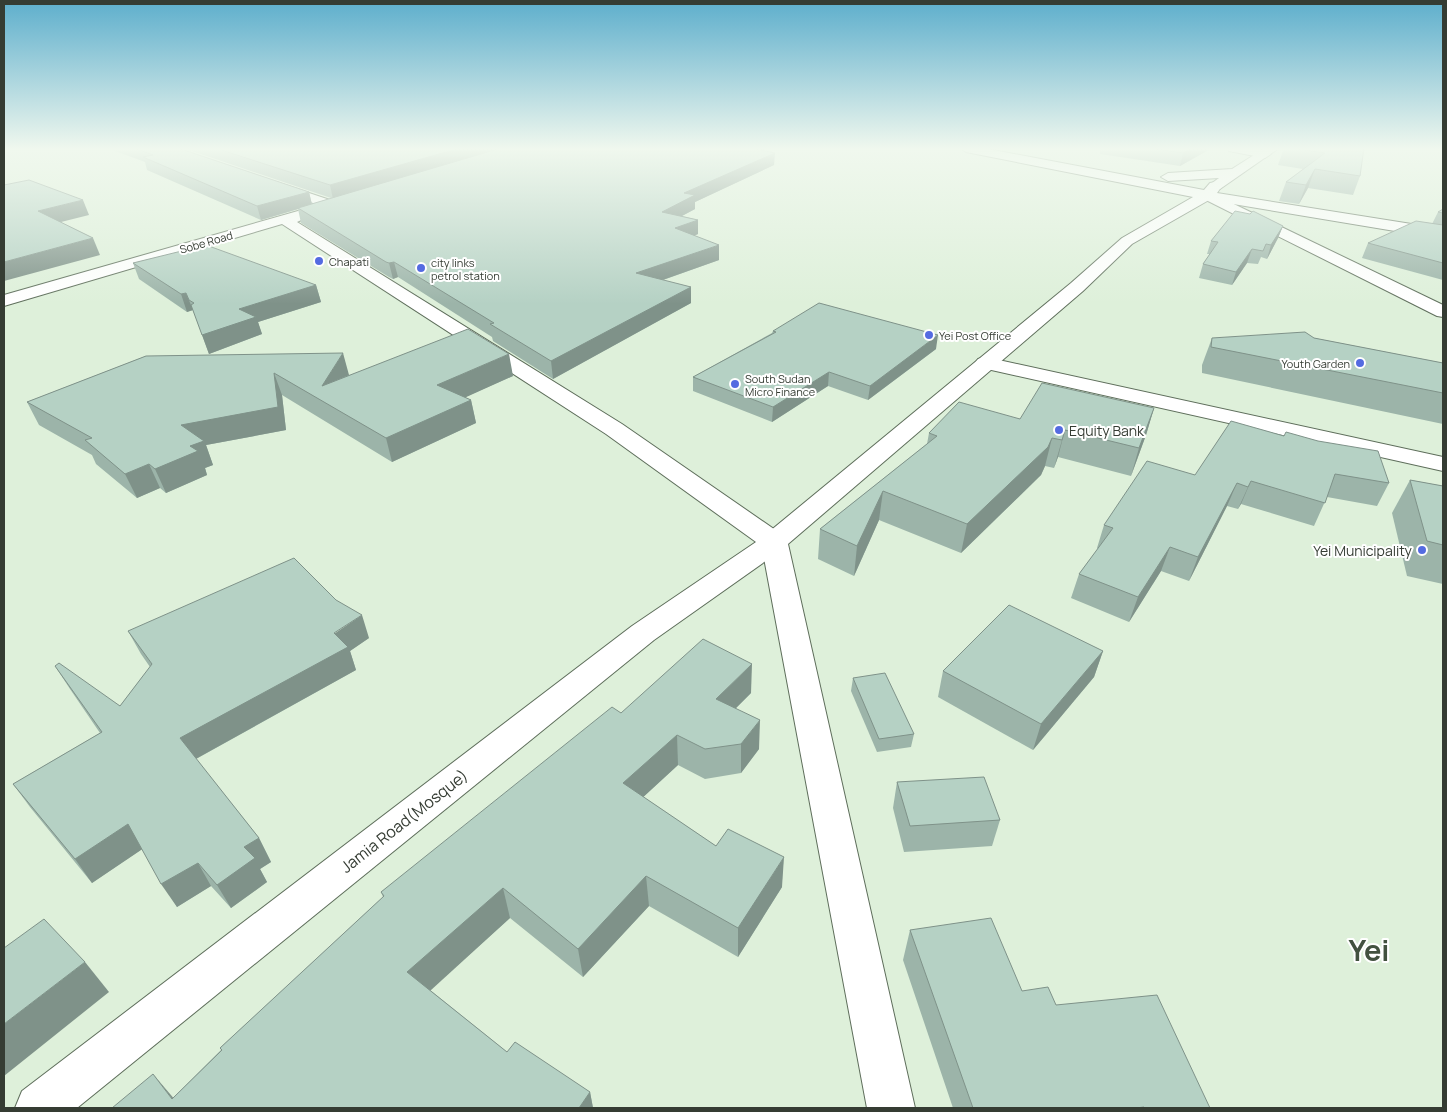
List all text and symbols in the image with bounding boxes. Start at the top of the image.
street label: Sobe Road [178,227,234,257]
place label: Chapati [329,254,369,269]
marker: Chapati [313,255,325,267]
place label: city links petrol station [431,255,500,283]
marker: city links petrol station [415,262,427,274]
place label: Yei Post Office [939,328,1012,343]
marker: Yei Post Office [923,329,935,341]
place label: Youth Garden [1282,356,1350,371]
marker: Youth Garden [1354,357,1366,369]
place label: South Sudan Micro Finance [745,371,816,399]
marker: South Sudan Micro Finance [729,378,741,390]
place label: Equity Bank [1069,421,1145,440]
marker: Equity Bank [1053,424,1065,436]
place label: Yei Municipality [1313,541,1413,560]
marker: Yei Municipality [1416,544,1428,556]
street label: Jamia Road(Mosque) [336,764,472,878]
district label: Yei [1348,930,1390,970]

